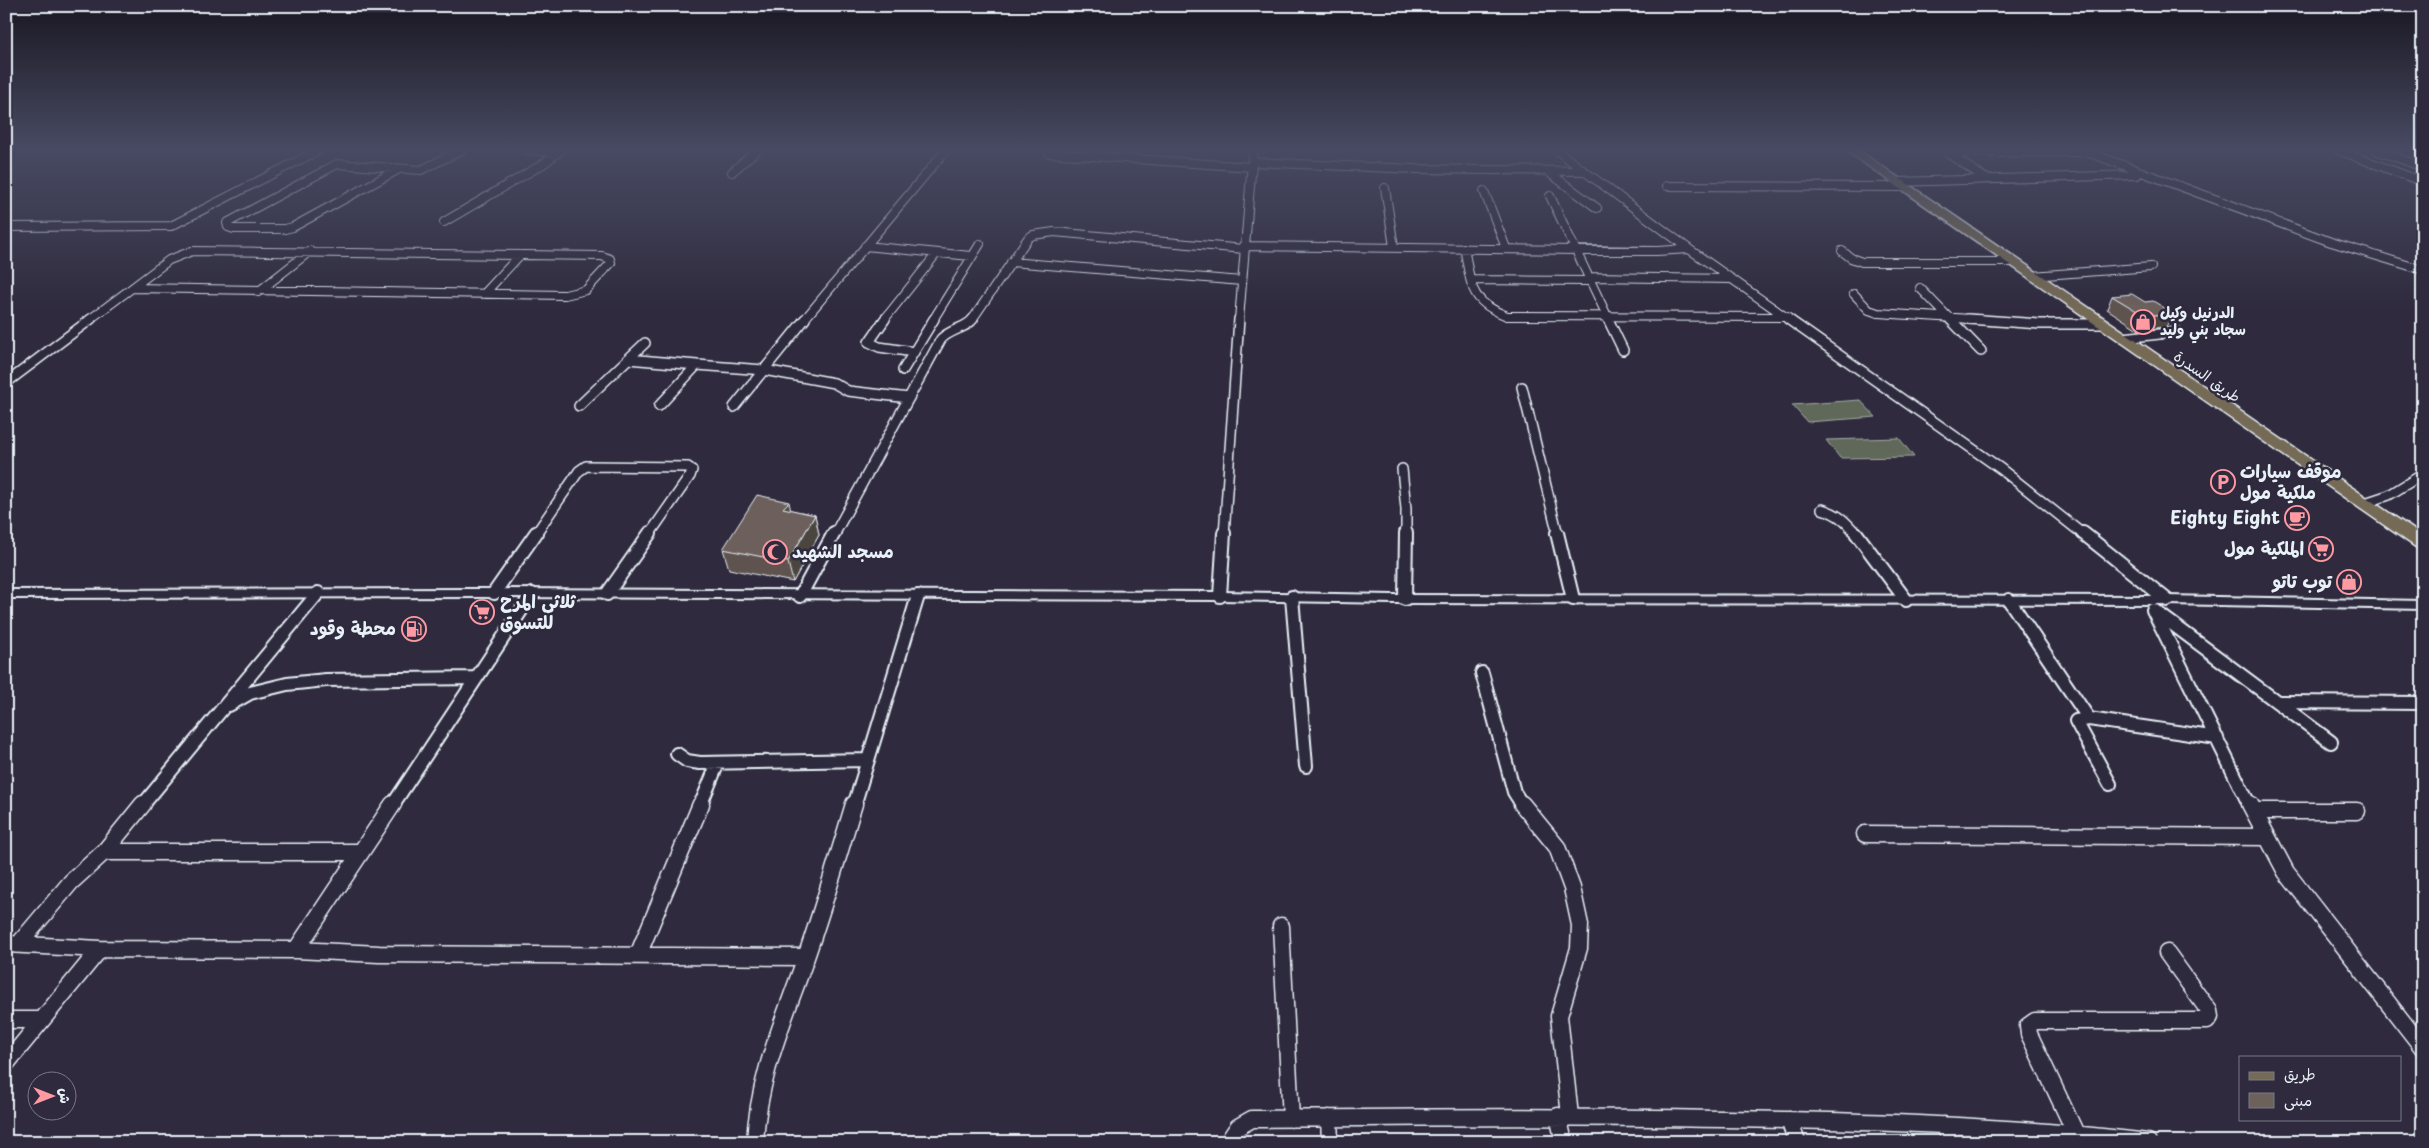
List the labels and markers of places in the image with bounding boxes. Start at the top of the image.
place label: الدرنيل وكيل سجاد بني وليد [2160,300,2246,344]
shop icon: الدرنيل وكيل سجاد بني وليد [2130,309,2156,335]
place label: موقف سيارات ملكية مول [2240,457,2341,505]
parking icon: موقف سيارات ملكية مول [2210,469,2236,495]
place label: Eighty Eight [2170,503,2280,530]
cafe icon: Eighty Eight [2284,505,2310,531]
place label: الملكية مول [2224,534,2304,561]
supermarket icon: الملكية مول [2308,536,2334,562]
place label: مسجد الشهيد [792,537,894,564]
mosque icon: مسجد الشهيد [762,539,788,565]
place label: توب تاتو [2270,567,2333,594]
shop icon: توب تاتو [2336,569,2362,595]
place label: ثلاثي المرح للتسوق [500,587,577,635]
supermarket icon: ثلاثي المرح للتسوق [469,599,495,625]
place label: محطة وقود [310,614,396,641]
fuel station icon: محطة وقود [401,616,427,642]

